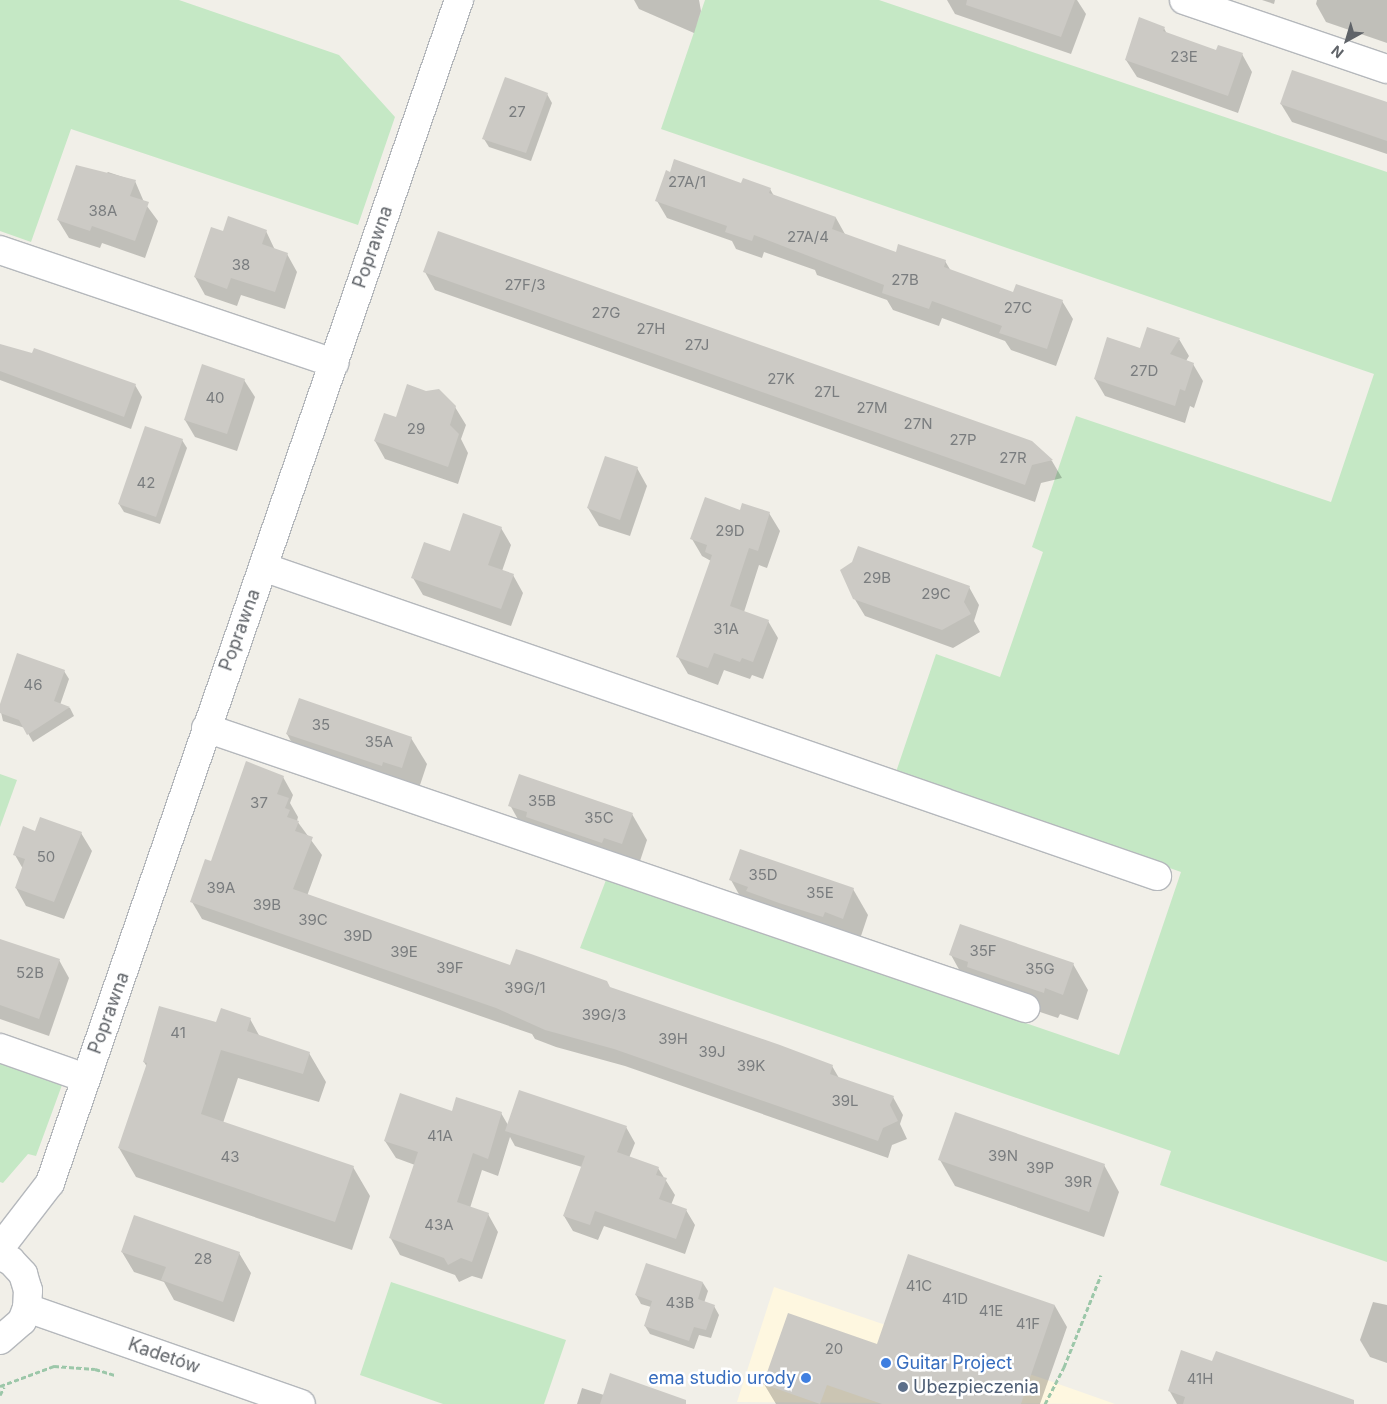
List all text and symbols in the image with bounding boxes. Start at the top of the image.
north arrow [1322,15,1372,65]
text: N [1328,42,1347,62]
house number: 23E [1170,48,1198,66]
house number: 27 [508,103,526,121]
house number: 27A/1 [668,173,706,191]
house number: 38A [89,202,117,220]
street label: Poprawna [349,203,397,291]
house number: 27A/4 [787,228,829,246]
house number: 38 [232,256,250,274]
house number: 27B [891,271,919,289]
house number: 27F/3 [504,276,546,294]
house number: 27C [1004,299,1032,317]
house number: 27G [592,304,620,322]
house number: 27H [637,320,665,338]
house number: 27J [685,336,709,354]
house number: 27D [1130,362,1158,380]
house number: 27K [767,370,795,388]
house number: 27L [814,383,840,401]
house number: 40 [205,389,225,407]
house number: 27M [856,399,888,417]
house number: 27N [904,415,932,433]
house number: 29 [407,420,425,438]
house number: 27P [949,431,977,449]
house number: 27R [999,449,1027,467]
house number: 42 [137,474,155,492]
house number: 29D [715,522,745,540]
house number: 29B [863,569,891,587]
house number: 29C [921,585,951,603]
street label: Poprawna [215,586,265,674]
house number: 31A [713,620,739,638]
house number: 46 [24,676,42,694]
house number: 35 [312,716,330,734]
house number: 35A [365,733,393,751]
house number: 35B [528,792,556,810]
house number: 37 [250,794,268,812]
house number: 35C [584,809,614,827]
house number: 50 [37,848,55,866]
house number: 35D [748,866,778,884]
house number: 39A [207,879,235,897]
house number: 35E [806,884,834,902]
house number: 39B [253,896,281,914]
house number: 39C [298,911,328,929]
house number: 39D [343,927,373,945]
house number: 35F [969,942,997,960]
house number: 39E [390,943,418,961]
house number: 39F [436,959,464,977]
house number: 35G [1025,960,1055,978]
house number: 52B [16,964,44,982]
street label: Poprawna [84,969,134,1057]
house number: 39G/1 [504,979,546,997]
house number: 39G/3 [582,1006,626,1024]
house number: 41 [170,1024,186,1042]
house number: 39H [658,1030,688,1048]
house number: 39J [698,1043,726,1061]
house number: 39K [737,1057,765,1075]
house number: 39L [831,1092,859,1110]
house number: 41A [427,1127,453,1145]
house number: 39N [988,1147,1018,1165]
house number: 43 [221,1148,239,1166]
house number: 39P [1026,1159,1054,1177]
house number: 39R [1064,1173,1092,1191]
house number: 43A [424,1216,454,1234]
house number: 28 [194,1250,212,1268]
house number: 41C [906,1277,932,1295]
house number: 41D [942,1290,968,1308]
house number: 43B [666,1294,694,1312]
house number: 41E [979,1302,1003,1320]
house number: 41F [1016,1315,1040,1333]
street label: Kadetów [125,1334,203,1378]
house number: 20 [825,1340,843,1358]
place label: Guitar Project [896,1352,1012,1374]
marker: Guitar Project [880,1357,892,1369]
place label: ema studio urody [648,1367,796,1389]
house number: 41H [1187,1370,1213,1388]
marker: ema studio urody [800,1372,812,1384]
place label: Ubezpieczenia [913,1376,1039,1398]
marker: Ubezpieczenia [897,1381,909,1393]

